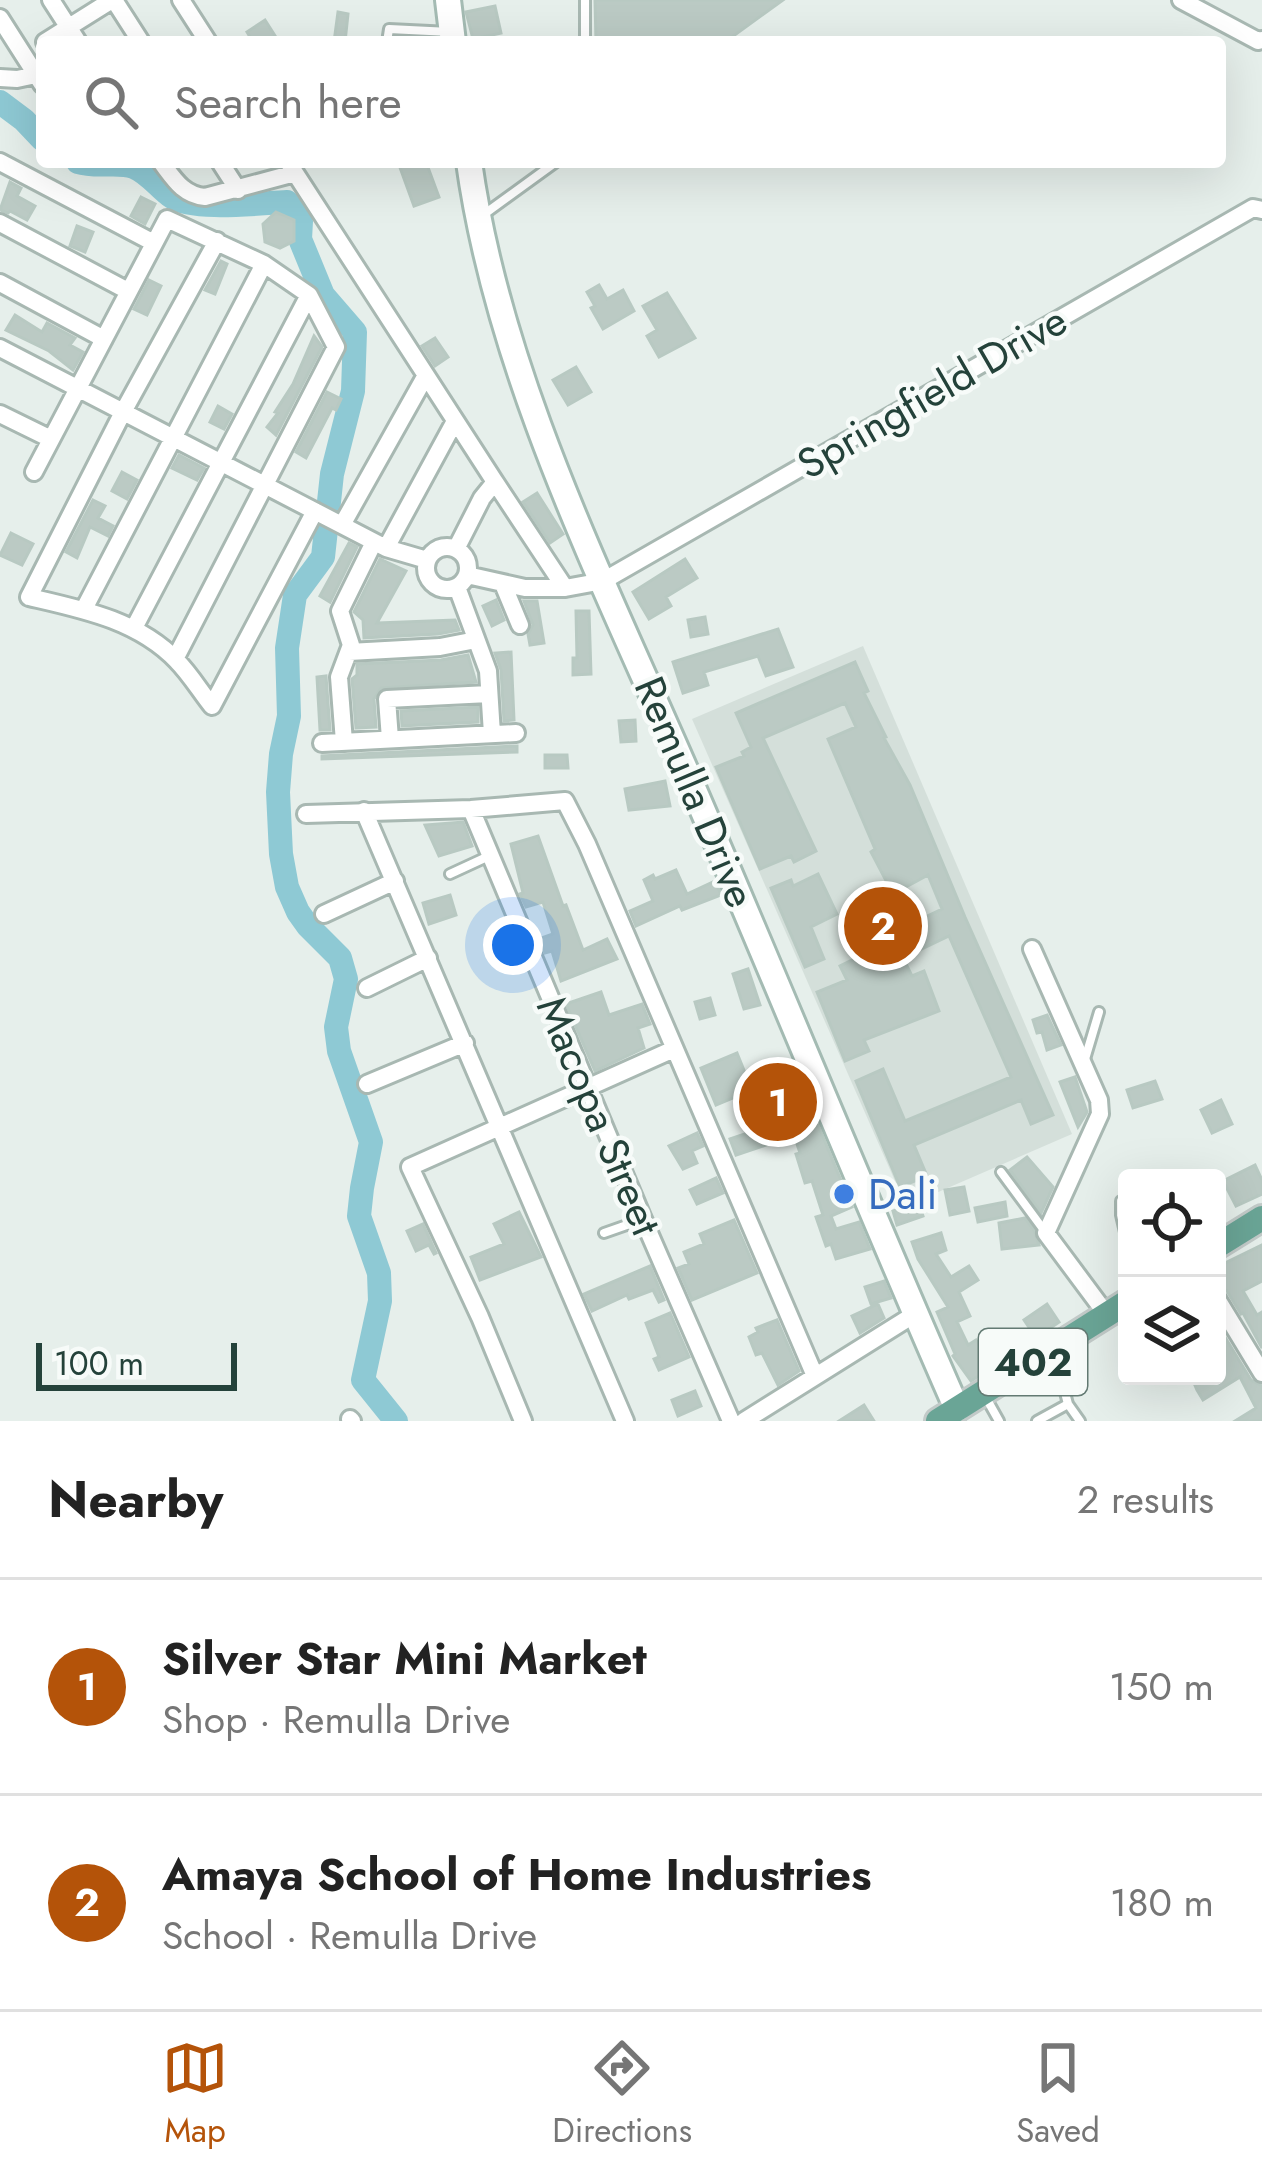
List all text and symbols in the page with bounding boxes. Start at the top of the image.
search box [36,36,1226,168]
icon: search [78,69,144,135]
text: Search here [174,70,402,135]
street label: Springfield Drive [786,290,1078,494]
street label: Remulla Drive [619,667,771,917]
pin: 2 [844,881,922,971]
your location [483,915,543,975]
street label: Macopa Street [521,987,677,1245]
pin: 1 [739,1057,817,1147]
place label: Dali [868,1164,937,1225]
map controls [1118,1169,1226,1385]
button: locate [1118,1169,1226,1277]
marker: Dali [831,1181,857,1207]
button: layers [1118,1277,1226,1385]
road number: 402 [979,1329,1087,1395]
scale bar [36,1337,237,1390]
text: 100 m [54,1340,144,1387]
text: Nearby [48,1462,223,1536]
text: 2 results [1077,1471,1214,1528]
text: Silver Star Mini Market [162,1626,647,1691]
text: 1 [77,1658,97,1715]
text: 150 m [1109,1658,1214,1715]
text: Shop · Remulla Drive [162,1691,510,1748]
text: Amaya School of Home Industries [162,1842,872,1907]
text: 2 [74,1874,100,1931]
text: 180 m [1110,1874,1214,1931]
text: School · Remulla Drive [162,1907,537,1964]
tab: Map [162,2035,228,2154]
tab: Directions [552,2035,692,2154]
tab: Saved [1016,2035,1100,2154]

